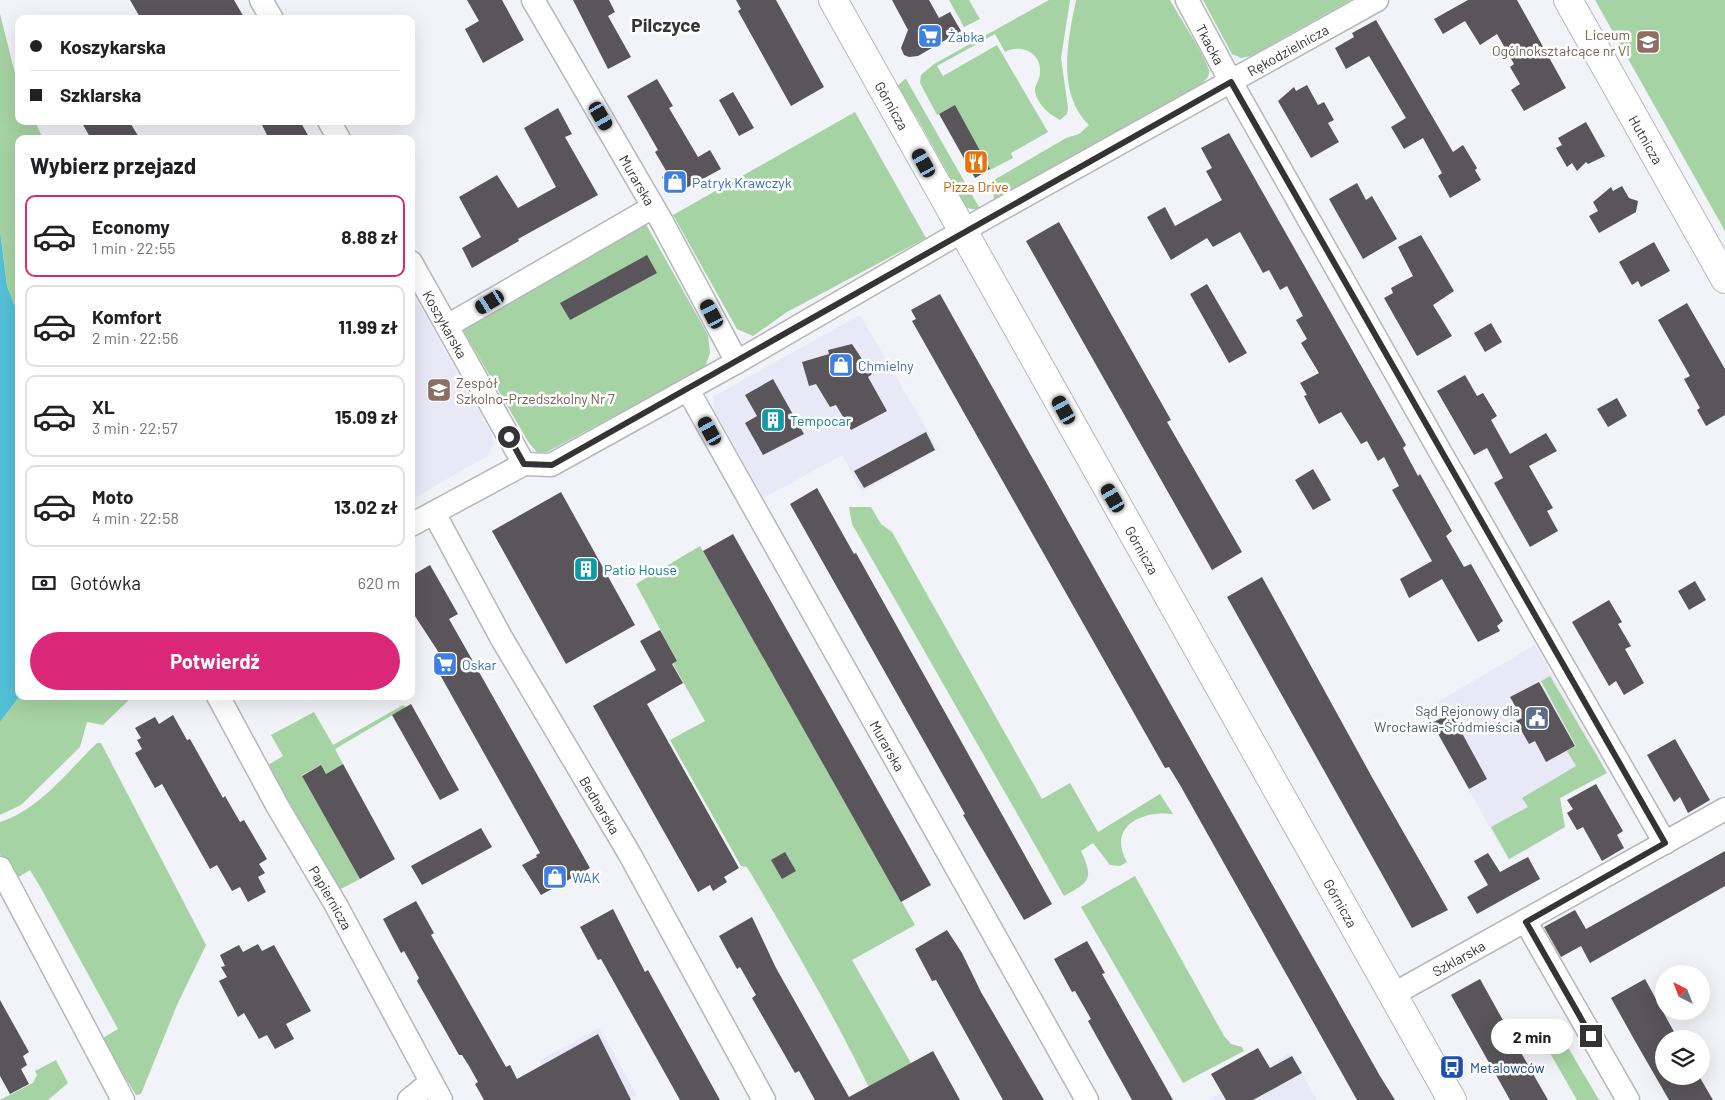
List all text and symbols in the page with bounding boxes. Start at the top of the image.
district label: Pilczyce [631,13,701,36]
street label: Rękodzielnicza [1244,20,1331,79]
street label: Tkacka [1193,21,1228,67]
supermarket icon: Żabka [917,23,943,49]
place label: Liceum Ogólnokształcące nr VI [1492,26,1630,59]
place label: Żabka [948,28,985,45]
school or university icon: Liceum Ogólnokształcące nr VI [1635,29,1661,55]
text: Koszykarska [60,35,166,58]
street label: Górnicza [872,78,913,133]
text: Szklarska [60,83,141,106]
car [587,99,614,133]
street label: Hutnicza [1626,112,1667,167]
car [910,146,937,180]
restaurant icon: Pizza Drive [963,149,989,175]
street label: Murarska [616,151,659,208]
text: Wybierz przejazd [30,152,196,178]
shop icon: Patryk Krawczyk [662,169,688,195]
place label: Patryk Krawczyk [692,174,792,191]
place label: Pizza Drive [943,178,1009,195]
icon: car [32,214,77,259]
text: Economy [92,215,170,238]
text: 8.88 zł [341,225,398,248]
text: 1 min · 22:55 [92,238,176,257]
street label: Koszykarska [420,287,471,361]
car [473,288,506,316]
car [698,297,725,331]
icon: car [32,304,77,349]
text: Komfort [92,305,162,328]
text: 11.99 zł [338,315,398,338]
text: 2 min · 22:56 [92,328,179,347]
shop icon: Chmielny [828,352,854,378]
place label: Chmielny [858,357,914,374]
place label: Zespół Szkolno-Przedszkolny Nr 7 [456,374,615,407]
school or university icon: Zespół Szkolno-Przedszkolny Nr 7 [426,377,452,403]
car [1050,393,1077,427]
icon: car [32,394,77,439]
text: XL [92,395,115,418]
text: 15.09 zł [335,405,398,428]
building icon: Tempocar [760,407,786,433]
place label: Tempocar [790,412,851,429]
car [696,414,723,448]
text: 3 min · 22:57 [92,418,178,437]
route start [498,426,520,448]
car [1099,481,1126,515]
icon: car [32,484,77,529]
text: Moto [92,485,134,508]
text: 13.02 zł [334,495,398,518]
text: 4 min · 22:58 [92,508,179,527]
street label: Górnicza [1122,523,1163,577]
building icon: Patio House [573,556,599,582]
place label: Patio House [604,561,677,578]
icon: cash [30,569,58,597]
text: Gotówka [70,571,141,594]
text: 620 m [358,573,400,592]
button: Potwierdź [30,632,400,690]
supermarket icon: Oskar [432,651,458,677]
place label: Oskar [462,656,497,673]
place label: Sąd Rejonowy dla Wrocławia-Śródmieścia [1374,702,1520,735]
public building icon: Sąd Rejonowy dla Wrocławia-Śródmieścia [1524,705,1550,731]
street label: Murarska [867,717,909,774]
street label: Bednarska [577,773,624,837]
street label: Papiernicza [306,862,356,932]
shop icon: WAK [542,864,568,890]
place label: WAK [572,869,600,886]
street label: Górnicza [1321,876,1361,930]
street label: Szklarska [1429,936,1488,979]
north arrow [1655,965,1710,1020]
map controls [1655,965,1710,1085]
callout: 2 min [1491,1018,1574,1054]
route end [1580,1025,1602,1047]
text: 2 min [1513,1027,1551,1046]
button: layers [1655,1030,1710,1085]
bus stop icon: Metalowców [1439,1054,1465,1080]
place label: Metalowców [1470,1059,1545,1076]

